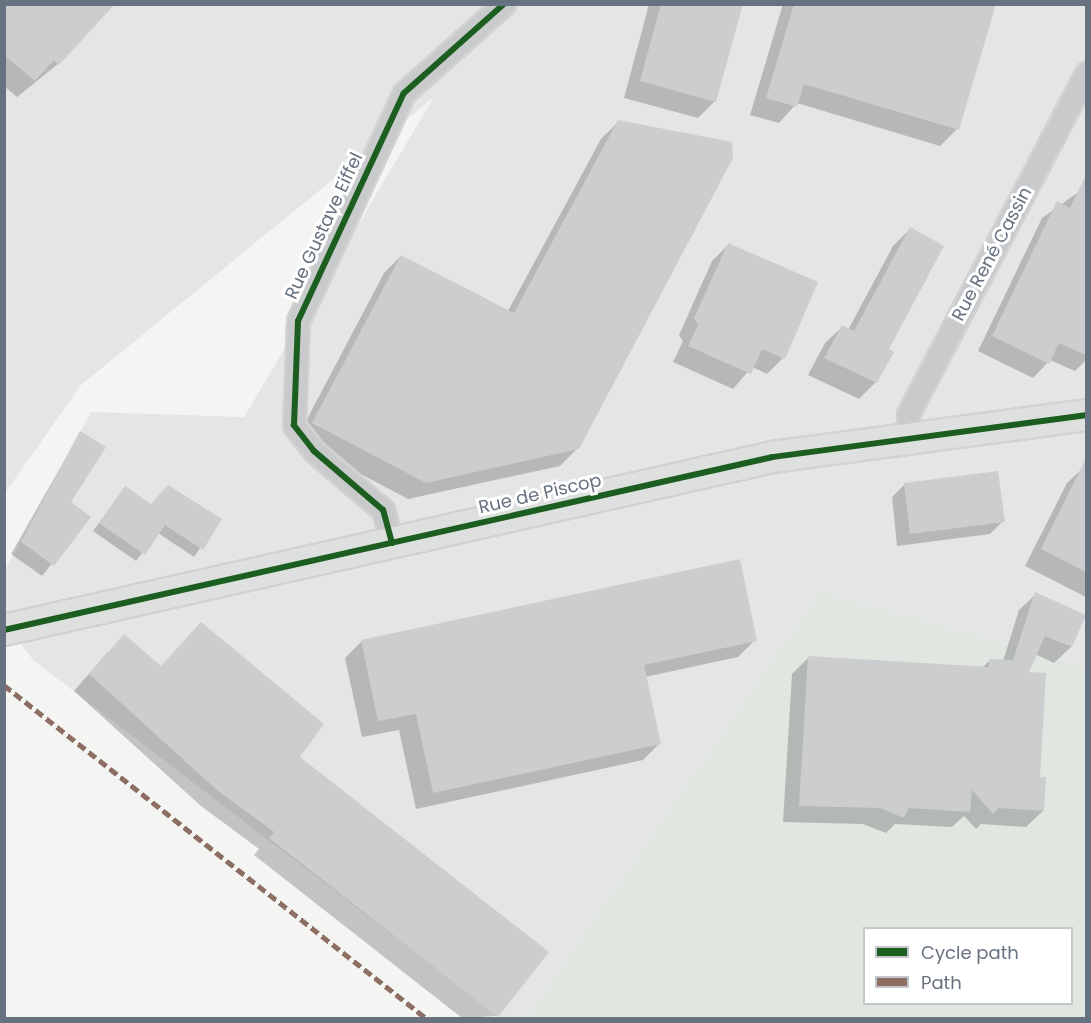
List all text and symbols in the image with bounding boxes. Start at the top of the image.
street label: Rue Gustave Eiffel [281,149,367,303]
street label: Rue René Cassin [948,183,1036,325]
street label: Rue de Piscop [476,469,604,519]
legend [863,927,1073,1005]
text: Cycle path [921,940,1019,965]
text: Path [921,970,962,995]

